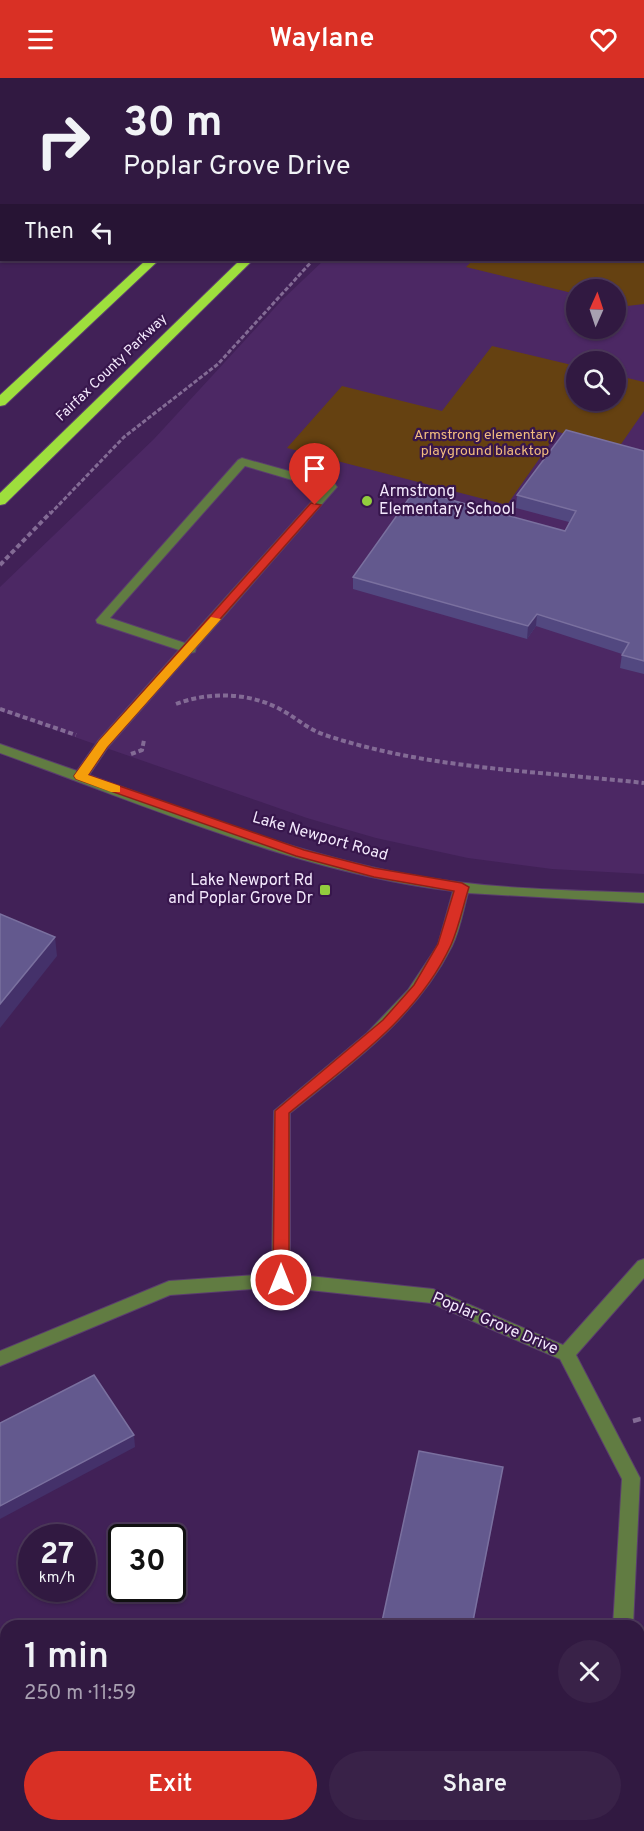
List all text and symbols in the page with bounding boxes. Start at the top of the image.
text: Waylane [270,22,374,56]
icon: menu [24,23,57,56]
icon: heart [587,23,620,56]
text: 30 m [123,98,222,151]
icon: right [24,102,102,180]
text: Poplar Grove Drive [123,150,351,184]
icon: left [86,216,119,249]
text: Then [24,219,74,246]
north arrow [566,279,626,339]
map controls [566,279,626,411]
street label: Fairfax County Parkway [53,311,171,425]
button: search [566,351,626,411]
park label: Armstrong elementary playground blacktop [414,427,556,460]
pin [289,443,340,505]
icon: arrive [298,452,331,485]
place label: Armstrong Elementary School [379,482,515,520]
marker: Armstrong Elementary School [360,494,374,508]
street label: Lake Newport Road [250,808,390,866]
place label: Lake Newport Rd and Poplar Grove Dr [168,871,313,909]
marker: Lake Newport Rd and Poplar Grove Dr [318,883,332,897]
position arrow [249,1248,313,1312]
street label: Poplar Grove Drive [429,1288,561,1360]
speed limit sign: 30 [108,1524,186,1602]
text: 27 [40,1537,74,1574]
text: km/h [39,1569,75,1588]
text: 1 min [24,1635,109,1681]
button: close [558,1640,621,1703]
text: 250 m · 11:59 [24,1681,136,1707]
button: Exit [24,1751,317,1820]
button: Share [329,1751,621,1820]

